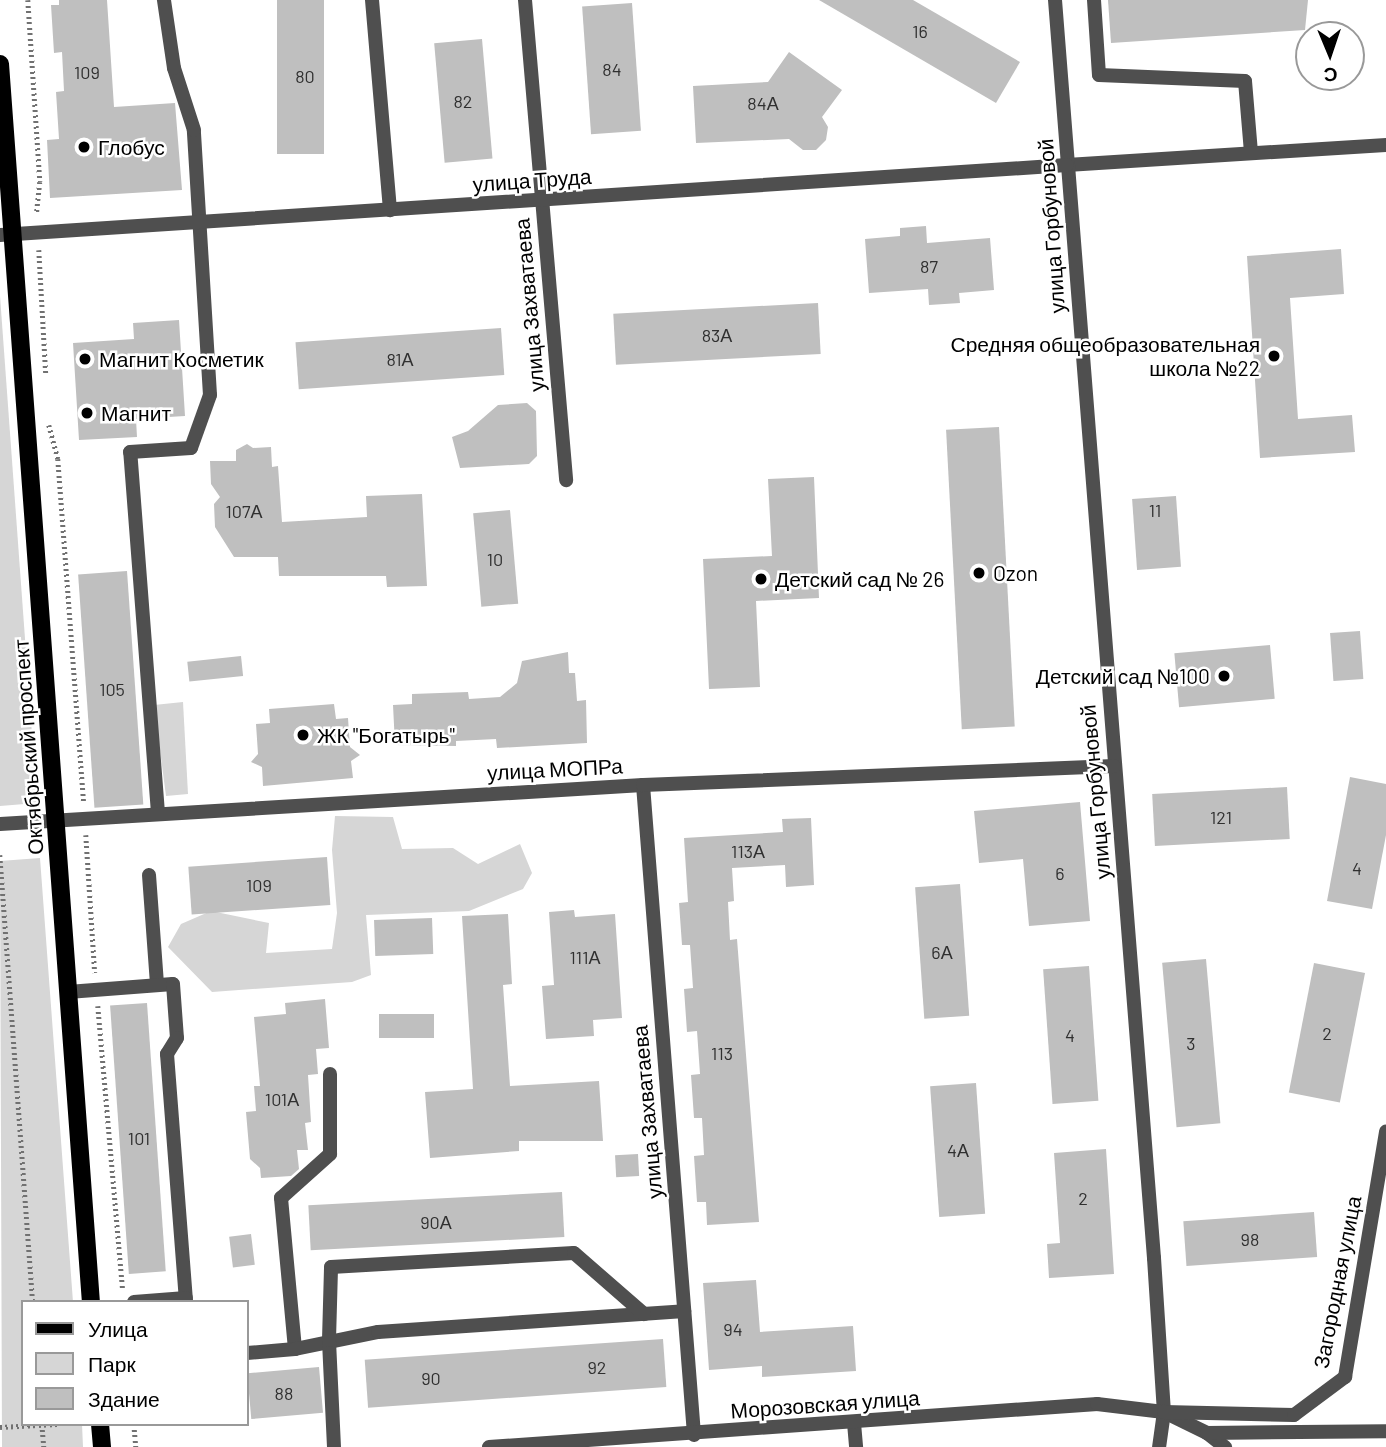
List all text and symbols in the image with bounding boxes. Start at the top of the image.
house number: 16 [912,20,928,42]
north arrow [1295,21,1365,91]
house number: 84 [602,58,622,80]
house number: 109 [74,61,100,83]
text: С [1323,64,1338,87]
house number: 80 [295,65,315,87]
house number: 82 [453,90,473,112]
house number: 84А [747,92,779,114]
place label: Глобус [98,134,165,160]
street label: улица Горбуновой [1032,138,1070,314]
marker: Глобус [76,139,92,155]
street label: улица Труда [472,163,592,197]
street label: улица Захватаева [509,217,549,393]
house number: 87 [920,255,938,277]
house number: 83А [702,324,732,346]
place label: Средняя общеобразовательная школа №22 [950,331,1260,381]
place label: Магнит Косметик [99,346,264,372]
house number: 81А [386,348,414,370]
marker: Средняя общеобразовательная школа №22 [1266,348,1282,364]
marker: Магнит Косметик [77,351,93,367]
place label: Магнит [101,400,171,426]
marker: Магнит [79,405,95,421]
house number: 11 [1149,499,1161,521]
house number: 107А [226,500,262,522]
house number: 10 [487,548,503,570]
place label: Ozon [993,560,1038,586]
marker: Ozon [971,565,987,581]
place label: Детский сад № 26 [775,566,944,592]
marker: Детский сад № 26 [753,571,769,587]
street label: Октябрьский проспект [8,638,48,856]
place label: Детский сад №100 [1036,663,1210,689]
marker: Детский сад №100 [1216,668,1232,684]
house number: 105 [99,678,125,700]
street label: улица Горбуновой [1075,704,1115,880]
place label: ЖК "Богатырь" [317,722,455,748]
marker: ЖК "Богатырь" [295,727,311,743]
street label: улица МОПРа [487,753,623,785]
house number: 121 [1210,806,1232,828]
house number: 113А [731,840,765,862]
house number: 4 [1352,857,1362,879]
house number: 6 [1055,862,1065,884]
house number: 109 [246,874,272,896]
house number: 6А [931,941,953,963]
house number: 111А [569,946,601,968]
house number: 2 [1322,1022,1332,1044]
street label: улица Захватаева [627,1024,667,1200]
house number: 4 [1065,1024,1075,1046]
house number: 3 [1186,1032,1196,1054]
house number: 113 [711,1042,733,1064]
house number: 101А [265,1088,299,1110]
house number: 101 [128,1127,150,1149]
house number: 4А [947,1139,969,1161]
house number: 2 [1078,1187,1088,1209]
street label: Загородная улица [1308,1194,1366,1370]
house number: 90А [420,1211,452,1233]
house number: 98 [1241,1228,1259,1250]
legend [21,1300,248,1426]
text: Улица [88,1316,148,1341]
house number: 94 [723,1318,743,1340]
text: Парк [88,1351,136,1376]
house number: 92 [587,1356,607,1378]
house number: 90 [421,1367,441,1389]
house number: 88 [275,1382,293,1404]
street label: Морозовская улица [730,1385,920,1423]
text: Здание [88,1386,160,1411]

